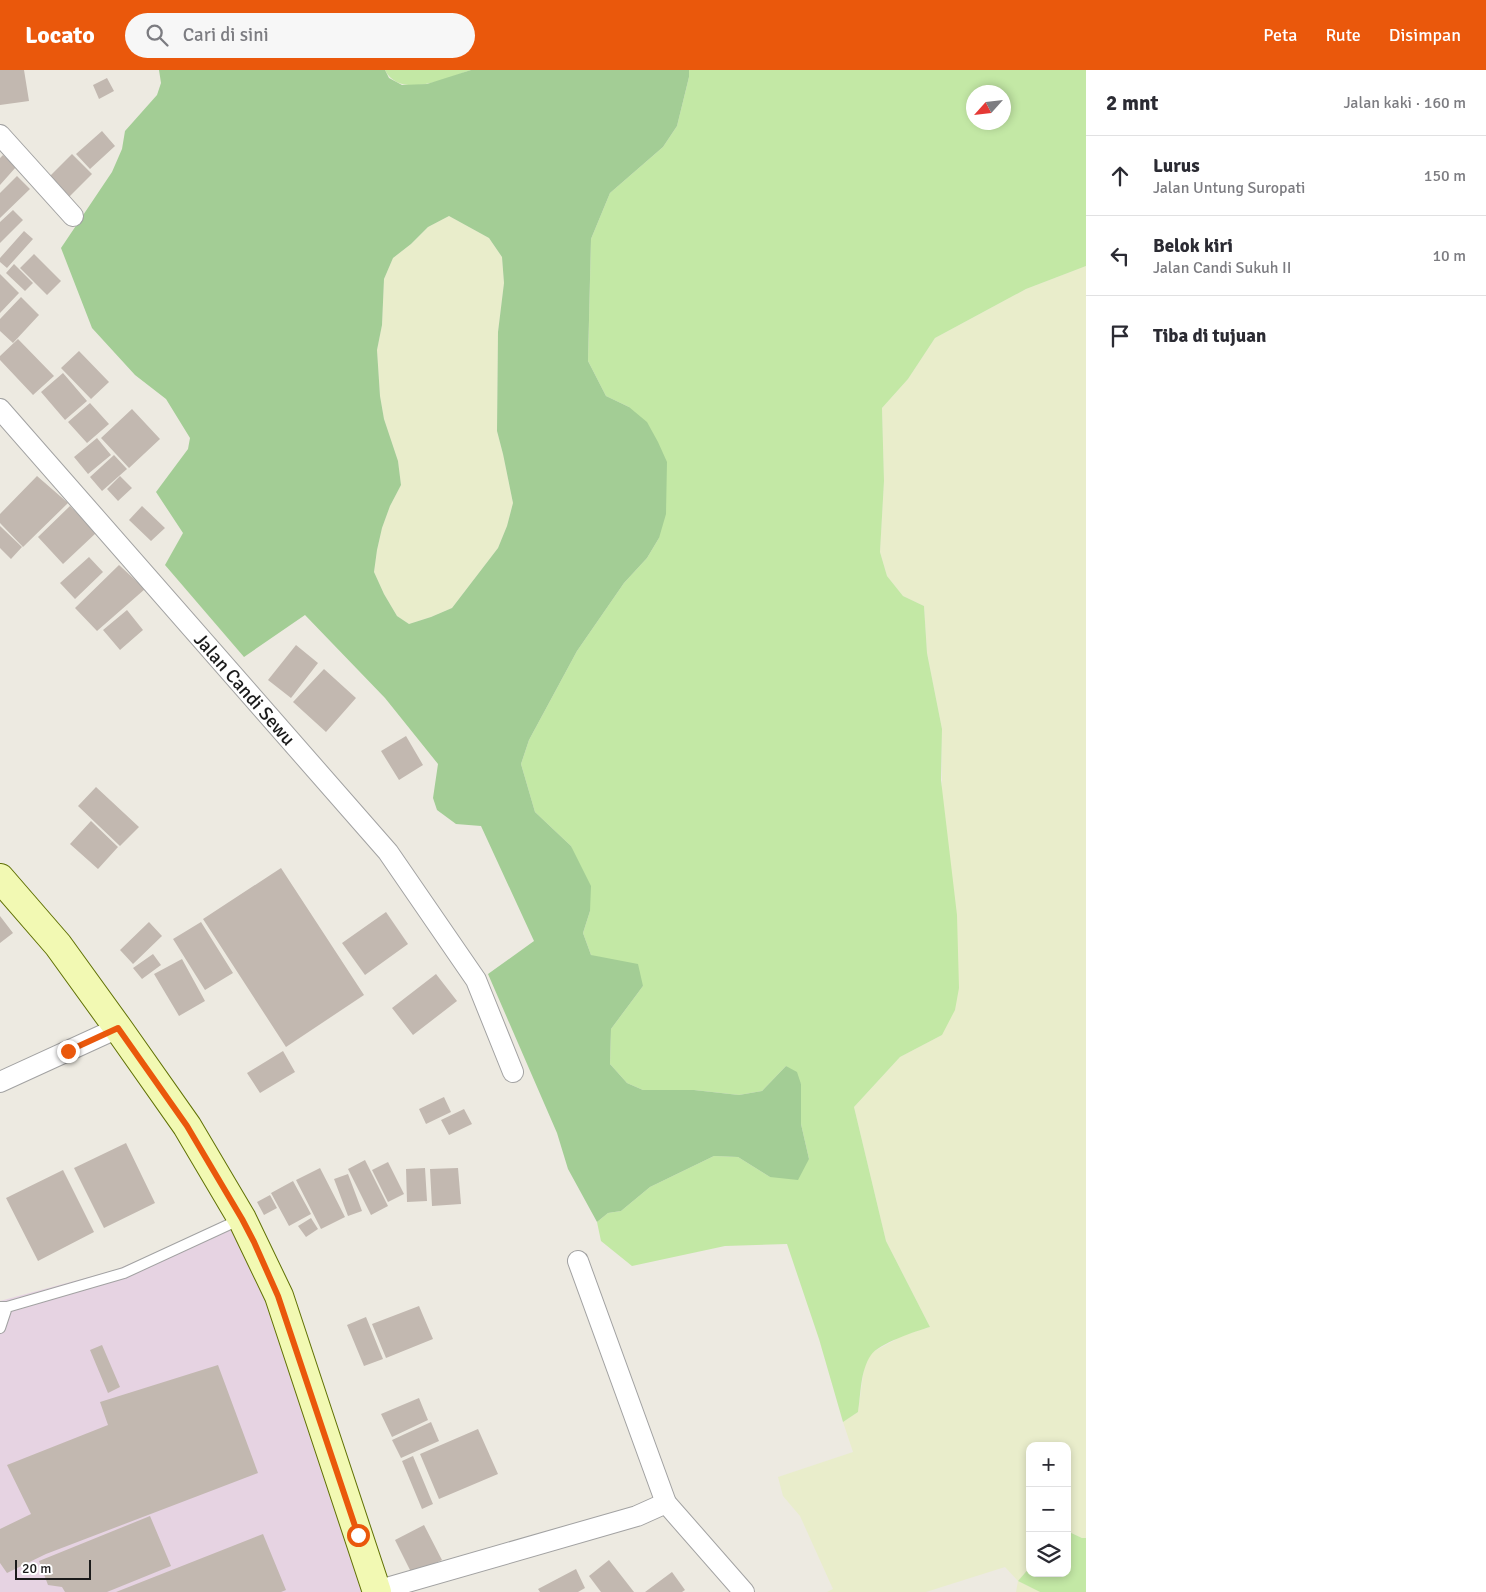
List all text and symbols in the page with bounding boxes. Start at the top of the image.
search box [125,13,475,58]
text: Locato [25,20,95,50]
icon: search [143,21,171,49]
text: Cari di sini [183,23,269,47]
text: Peta [1263,24,1297,46]
text: Rute [1325,24,1361,46]
text: Disimpan [1389,24,1461,46]
north arrow [966,85,1011,130]
text: 2 mnt [1106,90,1158,116]
text: Jalan kaki · 160 m [1344,93,1466,113]
text: Lurus [1153,154,1200,178]
icon: ahead [1106,162,1134,190]
text: 150 m [1424,166,1466,186]
text: Jalan Untung Suropati [1153,178,1305,198]
text: Belok kiri [1153,234,1233,258]
icon: left [1106,242,1134,270]
text: 10 m [1432,246,1466,266]
text: Jalan Candi Sukuh II [1153,258,1291,278]
icon: arrive [1106,322,1134,350]
text: Tiba di tujuan [1153,324,1266,348]
street label: Jalan Candi Sewu [188,628,300,751]
route end [57,1040,80,1063]
map controls [1026,1442,1071,1577]
button: + [1026,1442,1071,1487]
button: − [1026,1487,1071,1532]
route start [347,1524,370,1547]
button: layers [1026,1532,1071,1577]
scale bar [15,1557,91,1580]
text: 20 m [22,1560,51,1577]

